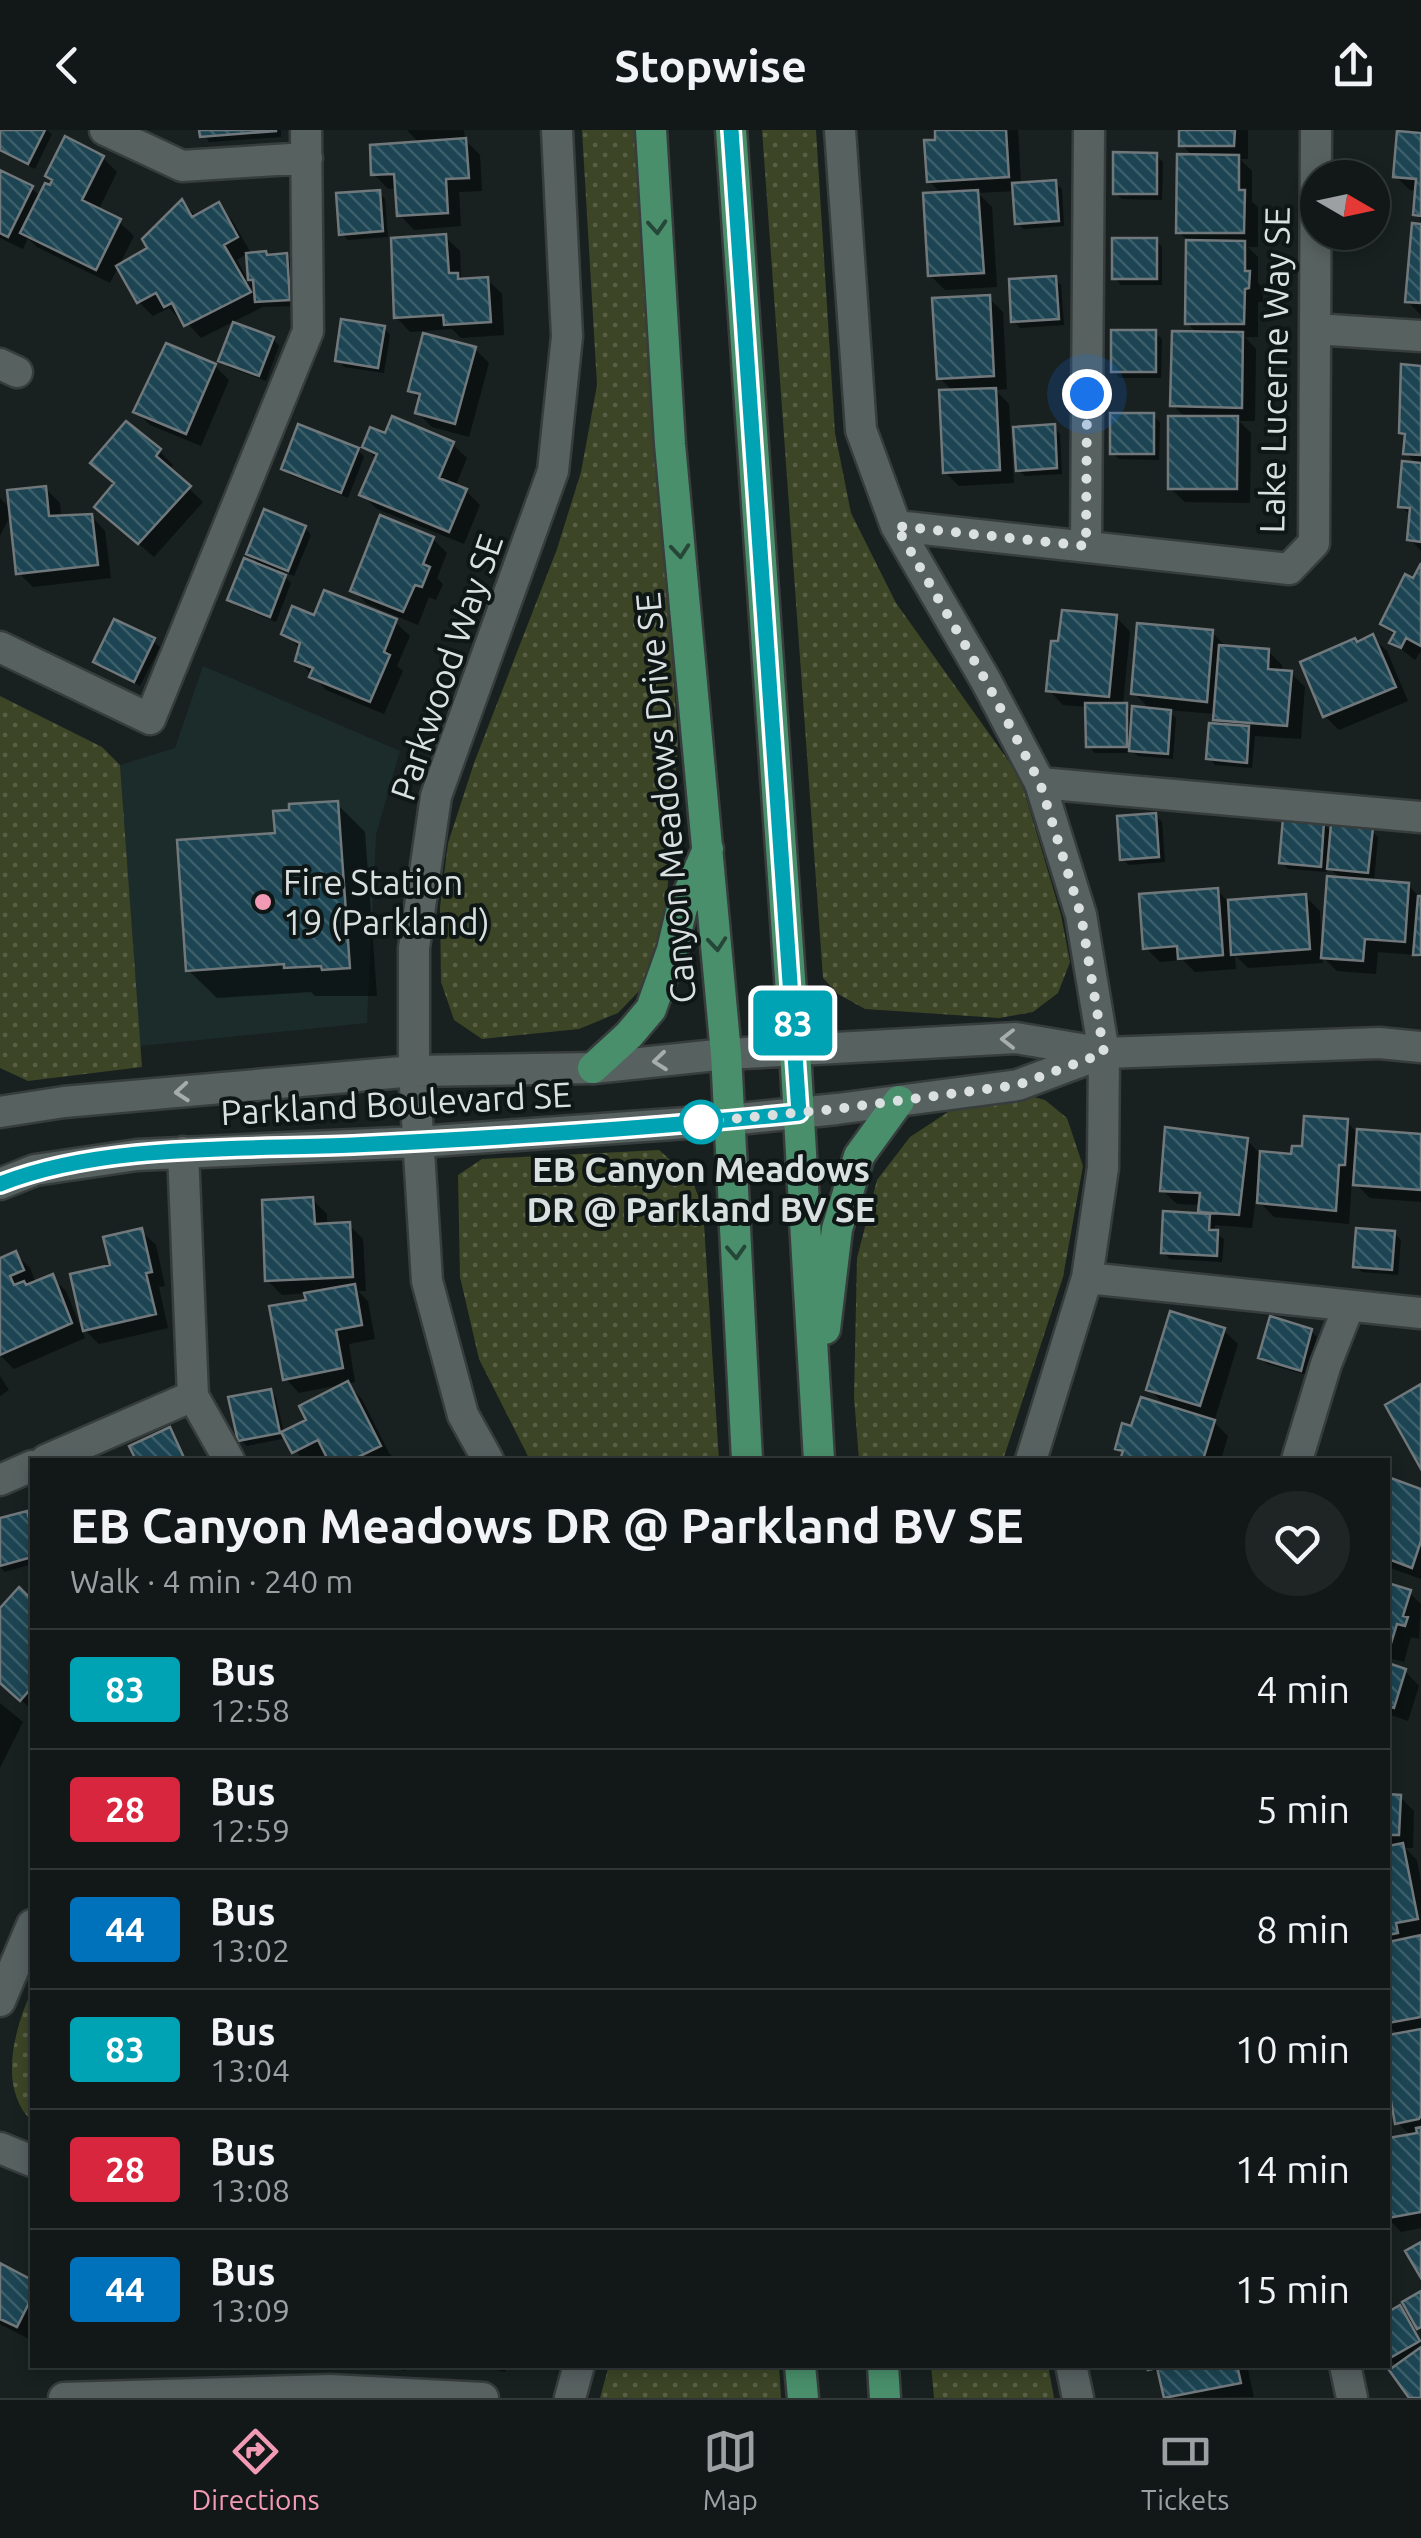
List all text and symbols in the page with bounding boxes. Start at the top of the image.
icon: back [40,38,95,93]
icon: share [1326,38,1381,93]
text: Stopwise [614,40,807,91]
north arrow [1300,160,1390,250]
map controls [1300,160,1390,250]
street label: Lake Lucerne Way SE [1251,206,1297,534]
one-way arrow [646,220,667,236]
your location [1062,369,1112,419]
street label: Parkwood Way SE [382,529,510,805]
one-way arrow [669,544,691,560]
street label: Canyon Meadows Drive SE [627,591,703,1005]
place label: Fire Station 19 (Parkland) [283,862,490,942]
marker: Fire Station 19 (Parkland) [252,891,274,913]
one-way arrow [705,936,727,952]
line badge: 83 [748,990,838,1056]
text: 83 [773,1003,813,1043]
one-way arrow [1000,1028,1015,1050]
one-way arrow [651,1050,667,1071]
street label: Parkland Boulevard SE [220,1074,572,1132]
one-way arrow [173,1080,189,1102]
marker: EB Canyon Meadows DR @ Parkland BV SE [680,1101,722,1143]
place label: EB Canyon Meadows DR @ Parkland BV SE [526,1149,876,1229]
one-way arrow [726,1245,747,1261]
button: heart [1245,1491,1350,1596]
text: EB Canyon Meadows DR @ Parkland BV SE [70,1498,1024,1552]
text: Walk · 4 min · 240 m [70,1563,353,1599]
text: Bus [210,1650,275,1692]
text: 4 min [1256,1668,1350,1710]
text: 83 [105,1669,145,1709]
text: 12:58 [210,1692,290,1728]
text: Bus [210,1770,275,1812]
text: 5 min [1256,1788,1350,1830]
text: 28 [105,1789,145,1829]
text: 12:59 [210,1812,290,1848]
text: Bus [210,1890,275,1932]
text: 8 min [1256,1908,1350,1950]
text: 44 [105,1909,145,1949]
text: 13:02 [210,1932,290,1968]
text: Bus [210,2010,275,2052]
text: 10 min [1235,2028,1350,2070]
text: 83 [105,2029,145,2069]
text: 13:04 [210,2052,290,2088]
text: Bus [210,2130,275,2172]
text: 14 min [1235,2148,1350,2190]
text: 28 [105,2149,145,2189]
text: 13:08 [210,2172,290,2208]
text: Bus [210,2250,275,2292]
text: 15 min [1235,2268,1350,2310]
text: 44 [105,2269,145,2309]
text: 13:09 [210,2292,290,2328]
tab: Directions [192,2424,320,2515]
tab: Map [703,2424,758,2515]
tab: Tickets [1141,2424,1229,2515]

